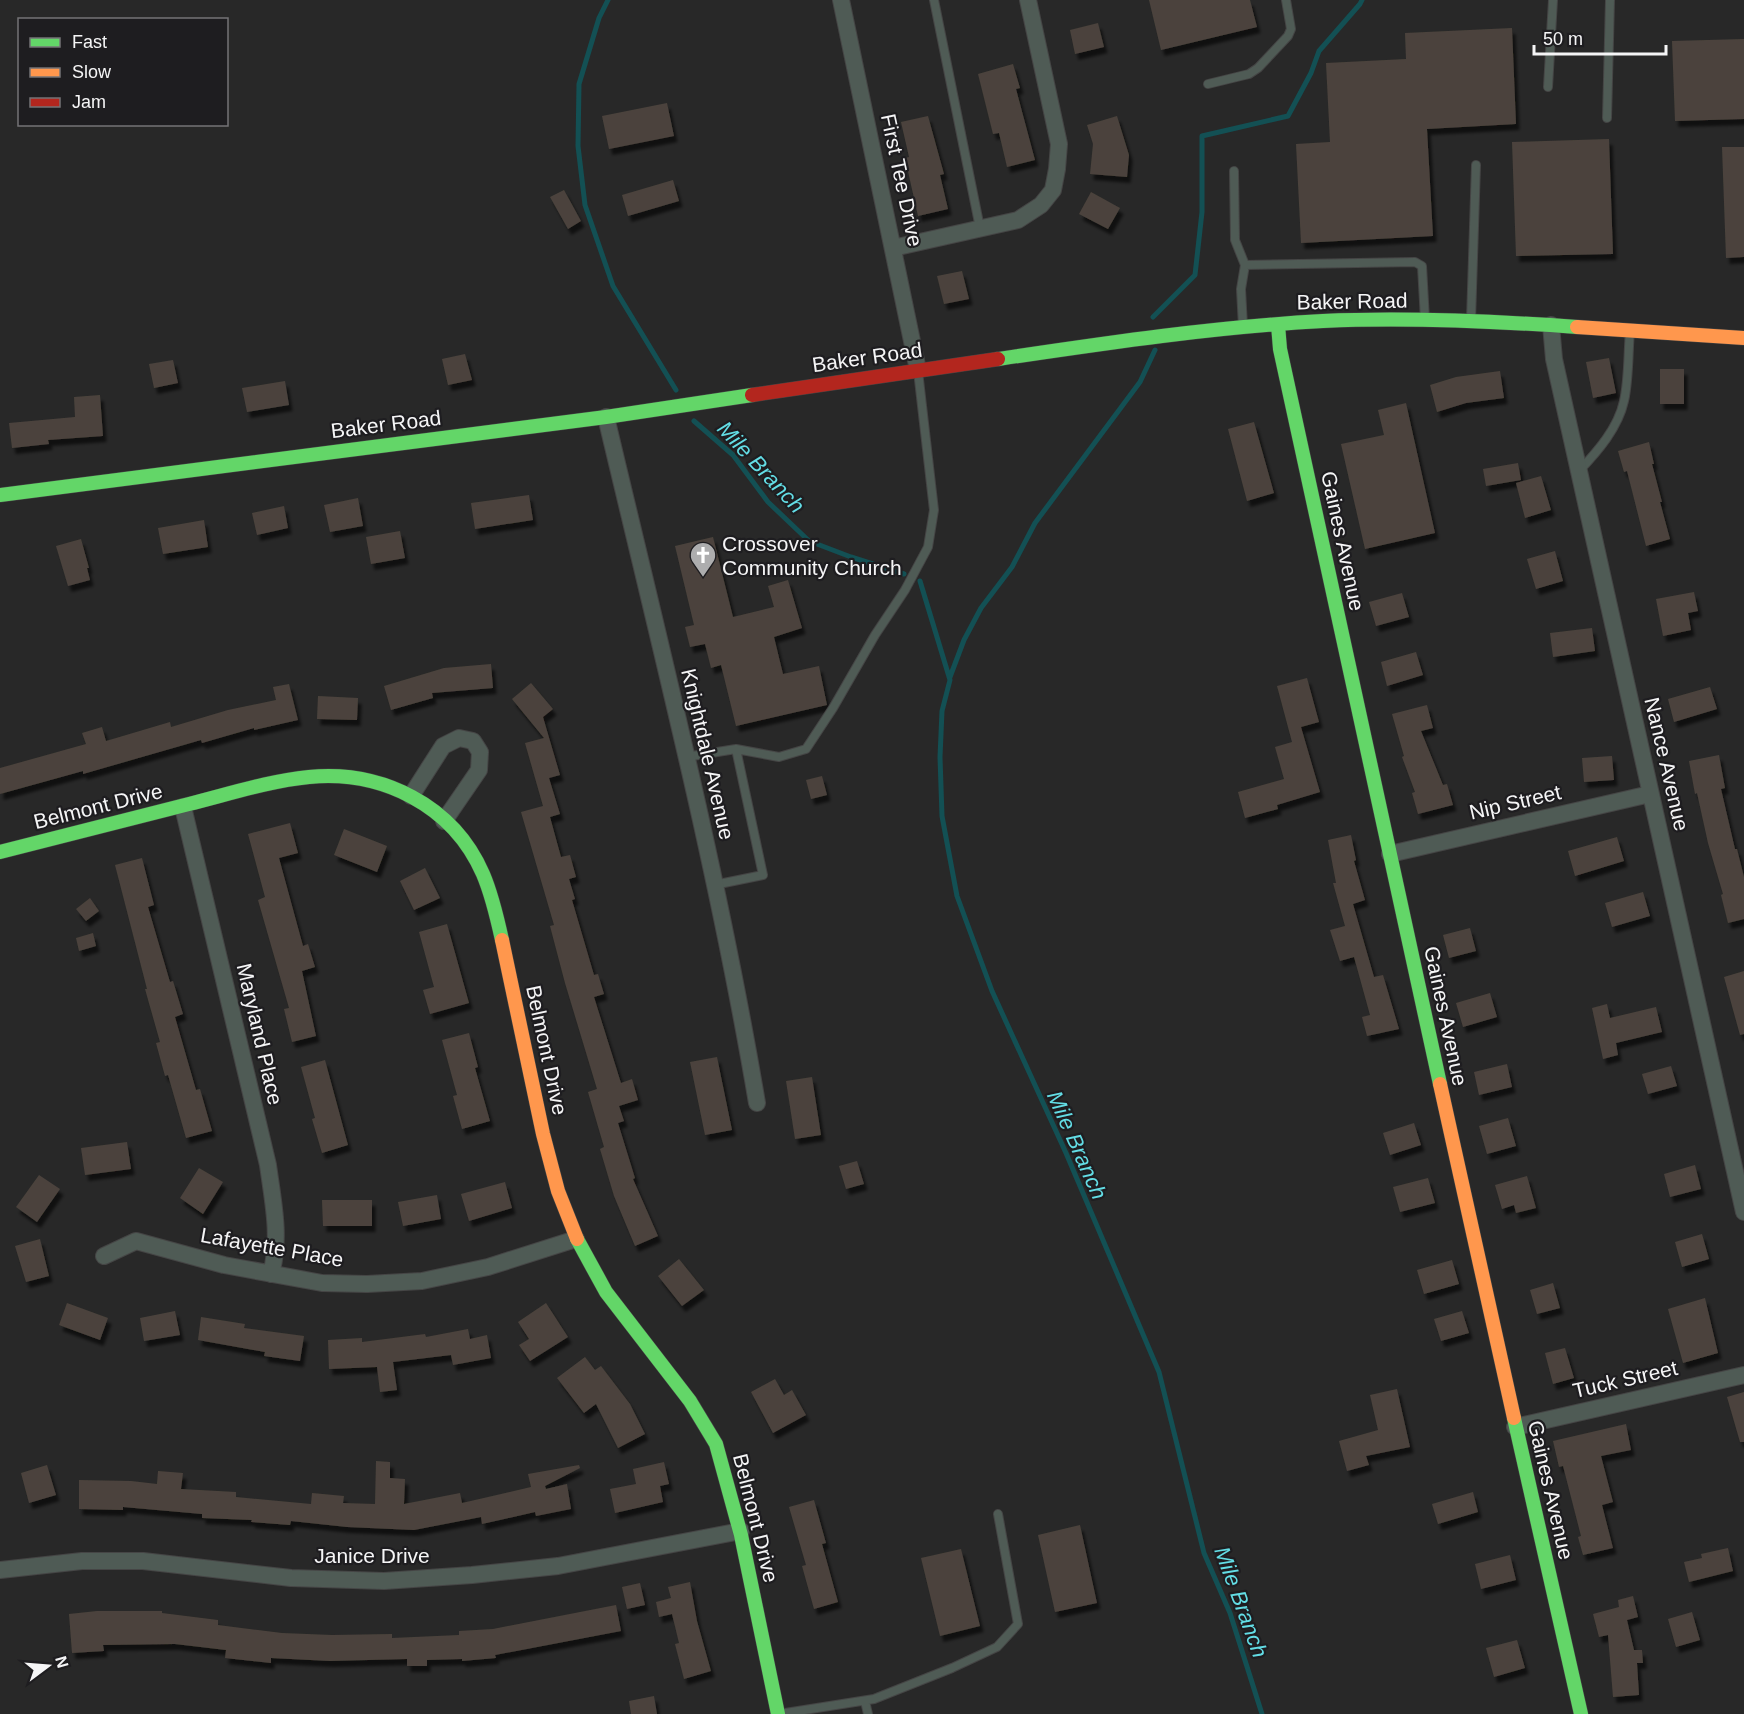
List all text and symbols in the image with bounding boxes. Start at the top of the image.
legend [18,18,228,126]
scale bar [1534,18,1666,56]
text: 50 m [1543,29,1583,49]
text: Fast [72,32,107,52]
text: Slow [72,62,112,82]
text: Jam [72,92,106,112]
street label: First Tee Drive [877,112,927,248]
street label: Baker Road [1296,289,1408,313]
street label: Baker Road [810,338,924,376]
street label: Baker Road [330,406,442,442]
water label: Mile Branch [712,416,810,518]
street label: Gaines Avenue [1317,469,1369,613]
place label: Crossover Community Church [722,532,902,579]
church icon: Crossover Community Church [688,540,718,578]
street label: Knightdale Avenue [677,666,739,842]
street label: Nance Avenue [1640,695,1694,833]
street label: Belmont Drive [31,779,165,833]
street label: Nip Street [1467,780,1563,824]
street label: Gaines Avenue [1420,944,1472,1088]
street label: Maryland Place [233,961,287,1107]
street label: Belmont Drive [522,983,572,1117]
water label: Mile Branch [1042,1087,1112,1203]
street label: Lafayette Place [199,1223,345,1271]
street label: Tuck Street [1570,1356,1680,1402]
street label: Gaines Avenue [1524,1418,1578,1562]
street label: Belmont Drive [729,1451,783,1585]
water label: Mile Branch [1209,1543,1273,1661]
street label: Janice Drive [314,1544,430,1567]
north arrow [18,1636,78,1696]
text: N [52,1654,72,1670]

